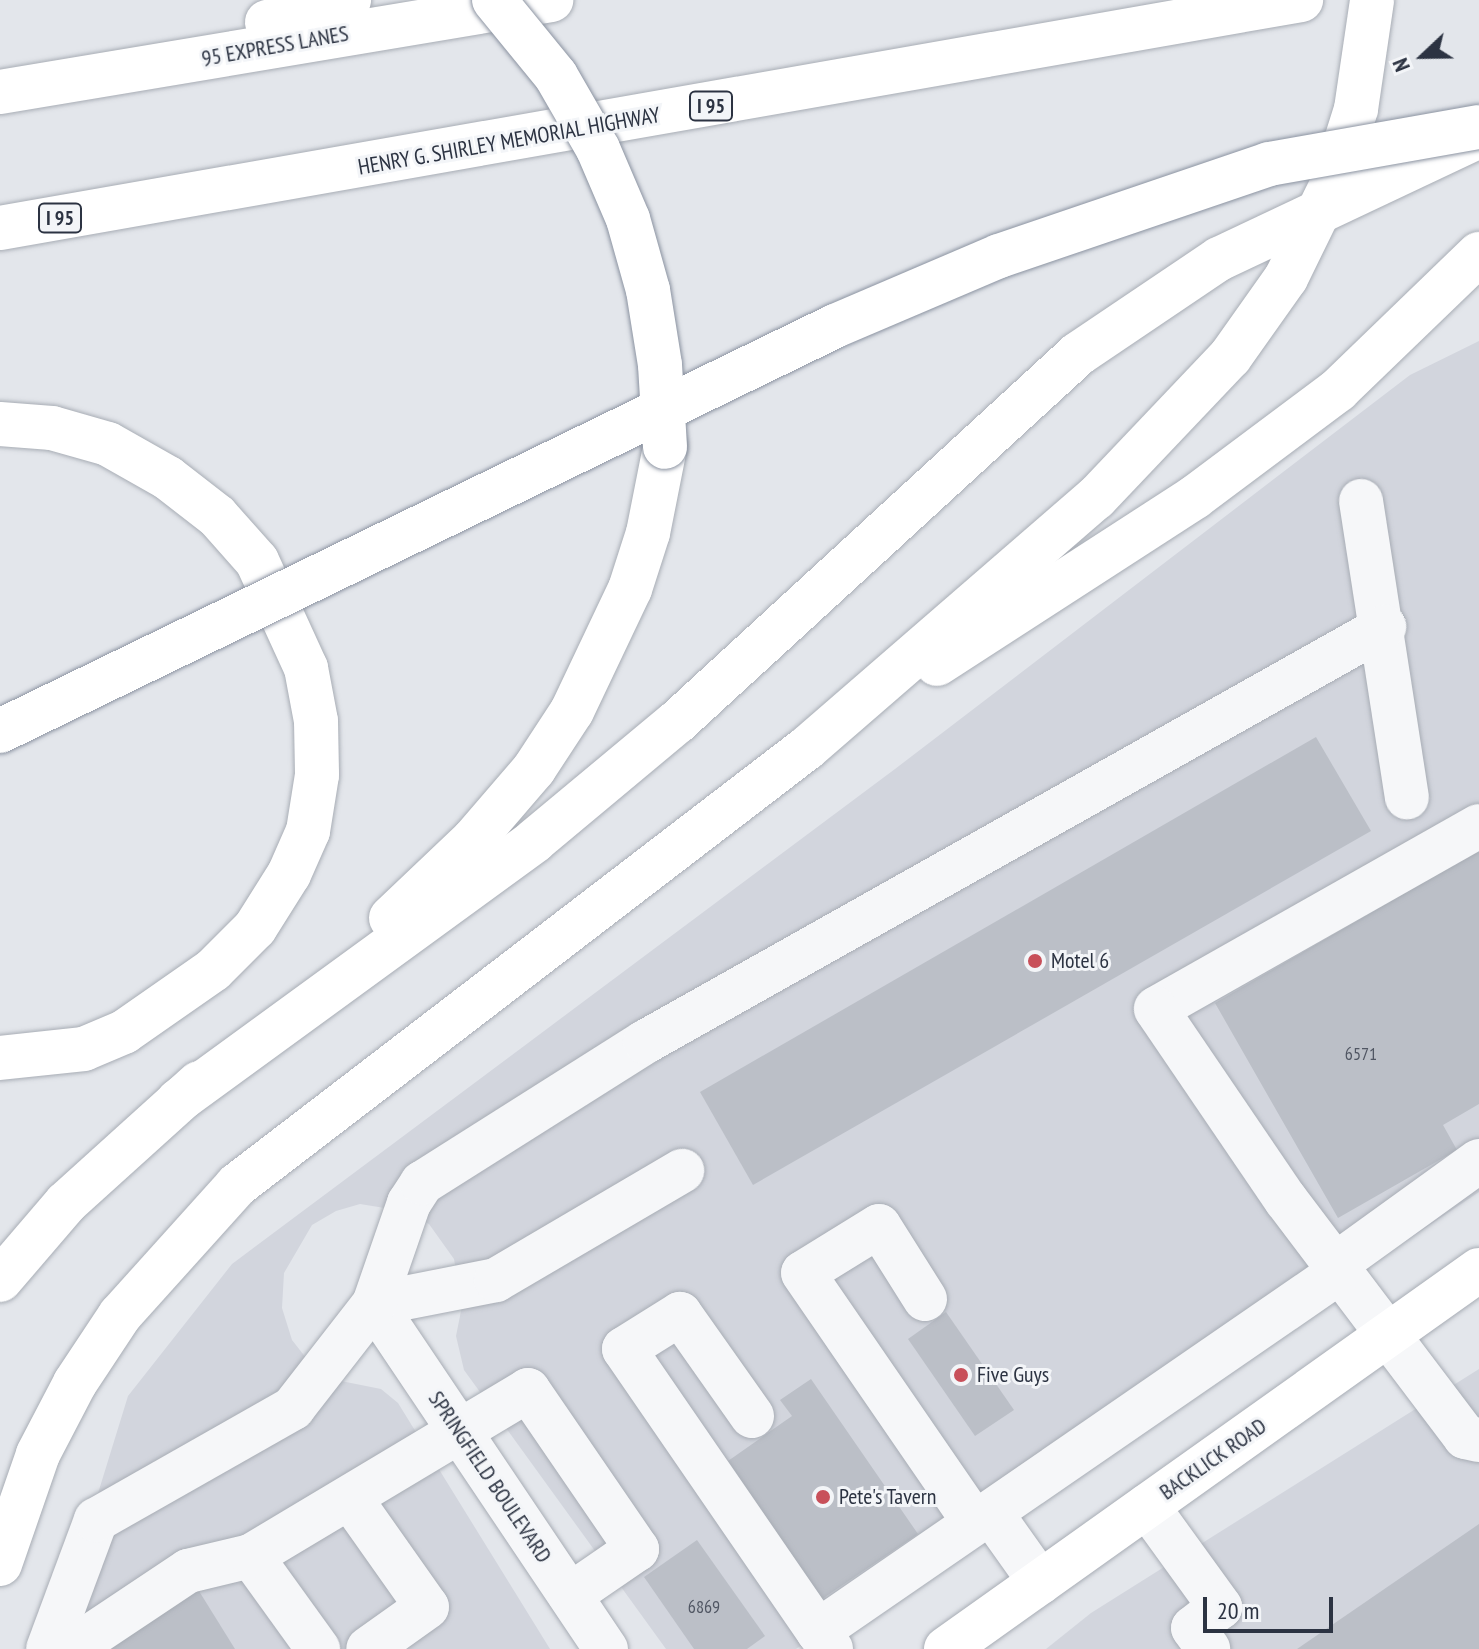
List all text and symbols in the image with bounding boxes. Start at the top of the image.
north arrow [1383,16,1463,96]
street label: 95 EXPRESS LANES [199,20,351,72]
text: N [1386,54,1416,76]
road number: I 95 [689,90,733,122]
street label: HENRY G. SHIRLEY MEMORIAL HIGHWAY [354,101,664,181]
road number: I 95 [38,202,82,234]
place label: Motel 6 [1051,948,1109,974]
marker: Motel 6 [1026,952,1044,970]
house number: 6571 [1345,1043,1377,1065]
place label: Five Guys [977,1362,1049,1388]
marker: Five Guys [952,1366,970,1384]
street label: SPRINGFIELD BOULEVARD [423,1386,557,1568]
street label: BACKLICK ROAD [1154,1412,1272,1506]
place label: Pete's Tavern [839,1484,937,1510]
marker: Pete's Tavern [814,1488,832,1506]
scale bar [1207,1581,1337,1631]
text: 20 m [1217,1595,1259,1626]
house number: 6869 [688,1596,720,1618]

